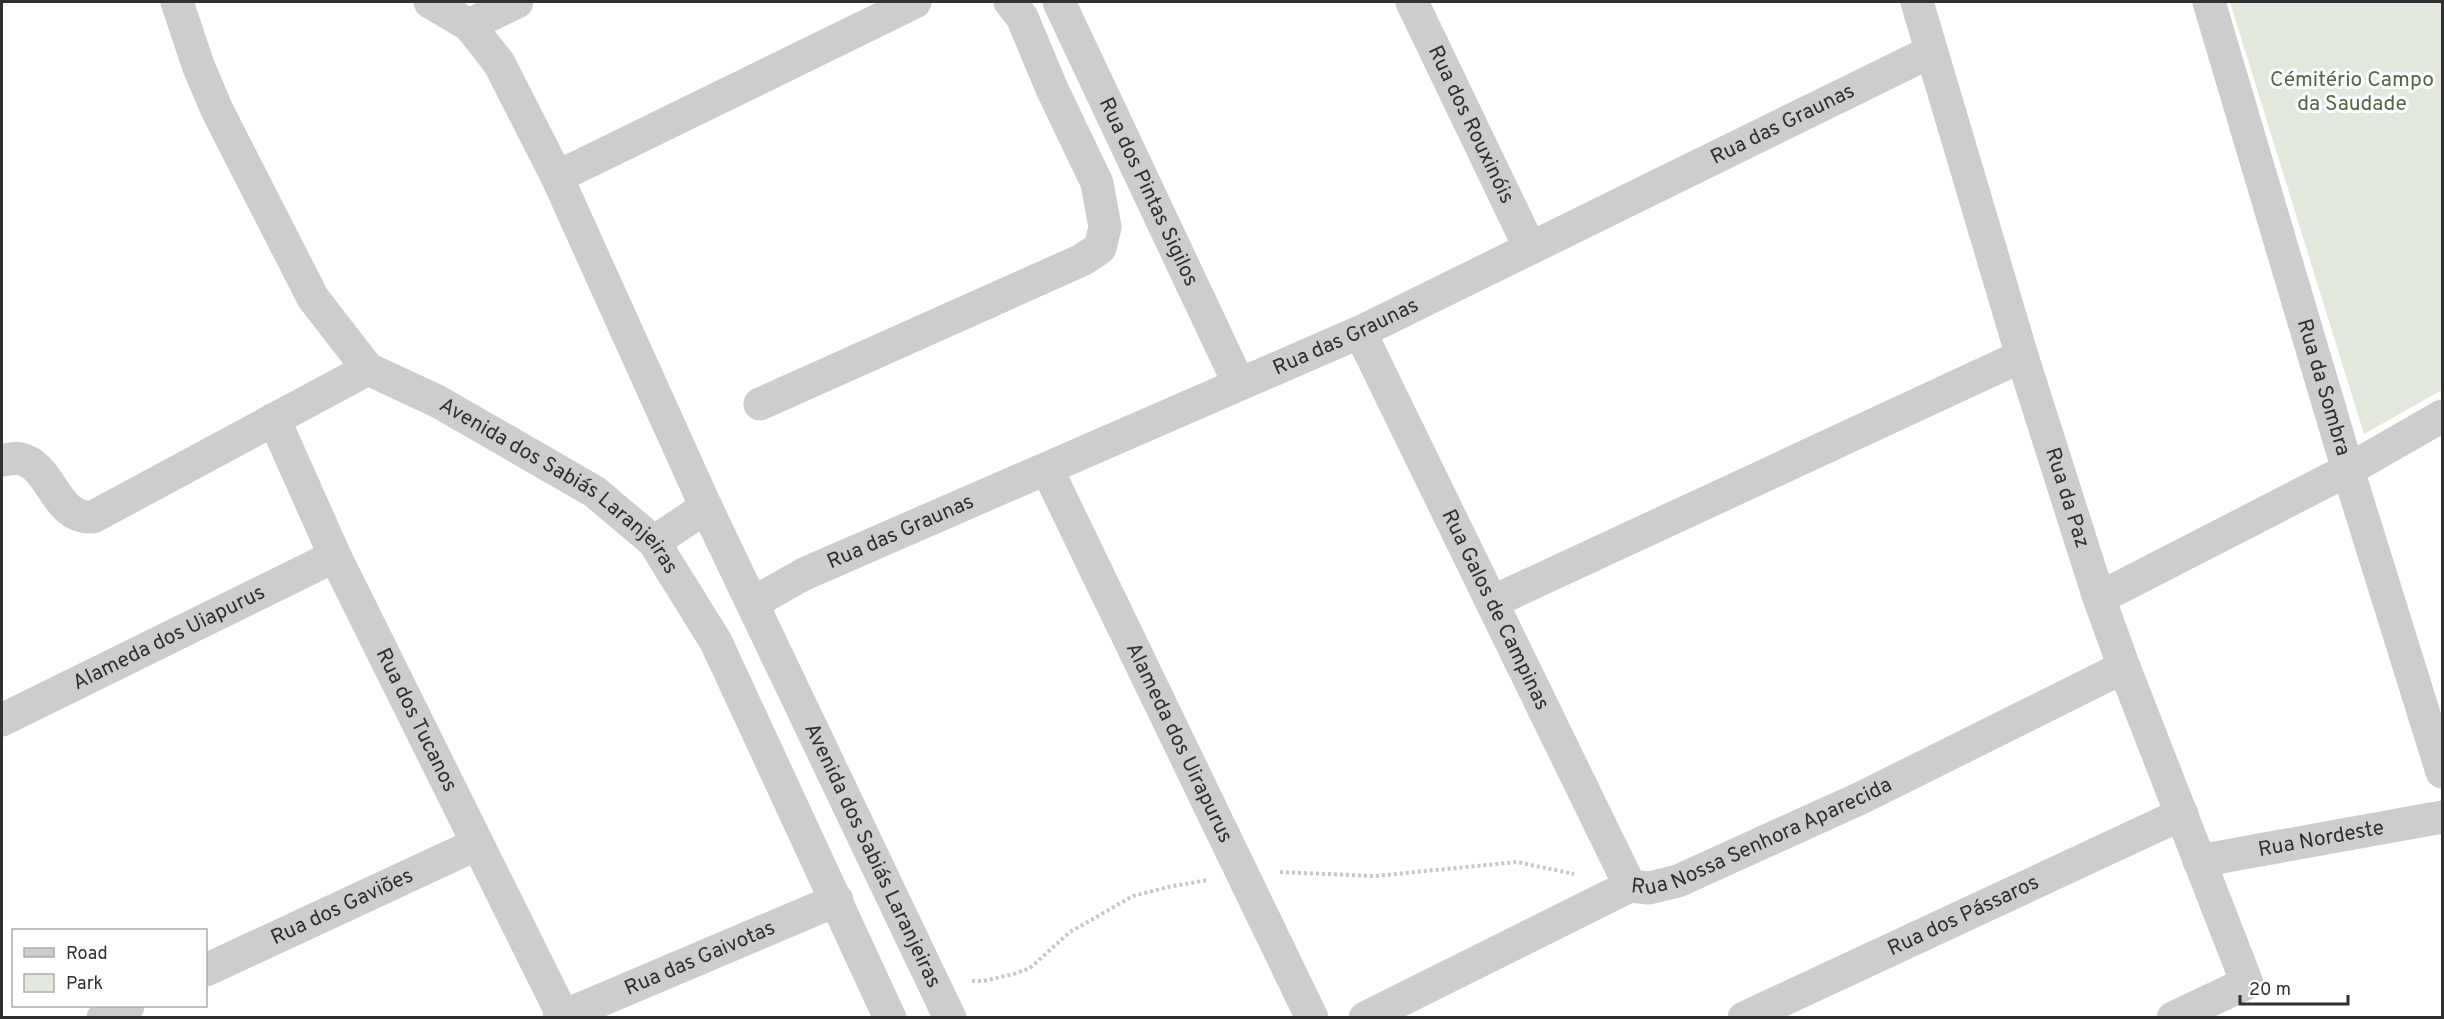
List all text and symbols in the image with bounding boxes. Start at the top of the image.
street label: Rua dos Rouxinóis [1421,41,1520,208]
park label: Cémitério Campo da Saudade [2270,67,2434,118]
street label: Rua das Graunas [1706,78,1859,171]
street label: Rua dos Pintas Sigilos [1093,93,1205,291]
street label: Rua das Graunas [1269,292,1423,382]
street label: Rua da Sombra [2290,316,2357,459]
street label: Avenida dos Sabiás Laranjeiras [434,392,684,579]
street label: Rua da Paz [2038,444,2096,551]
street label: Rua das Graunas [823,488,978,576]
street label: Rua Galos de Campinas [1435,505,1556,715]
street label: Alameda dos Uiapurus [68,579,270,697]
street label: Alameda dos Uirapurus [1119,638,1239,847]
street label: Rua dos Tucanos [369,644,463,796]
street label: Avenida dos Sabiás Laranjeiras [798,719,947,992]
street label: Rua Nossa Senhora Aparecida [1630,771,1896,902]
street label: Rua Nordeste [2256,814,2386,864]
street label: Rua dos Gaviões [267,862,418,951]
street label: Rua dos Pássaros [1883,869,2043,963]
street label: Rua das Gaivotas [620,914,779,1002]
legend [12,929,207,1007]
text: Road [66,943,108,966]
scale bar [2240,968,2348,1006]
text: Park [66,973,103,996]
text: 20 m [2249,979,2291,1002]

